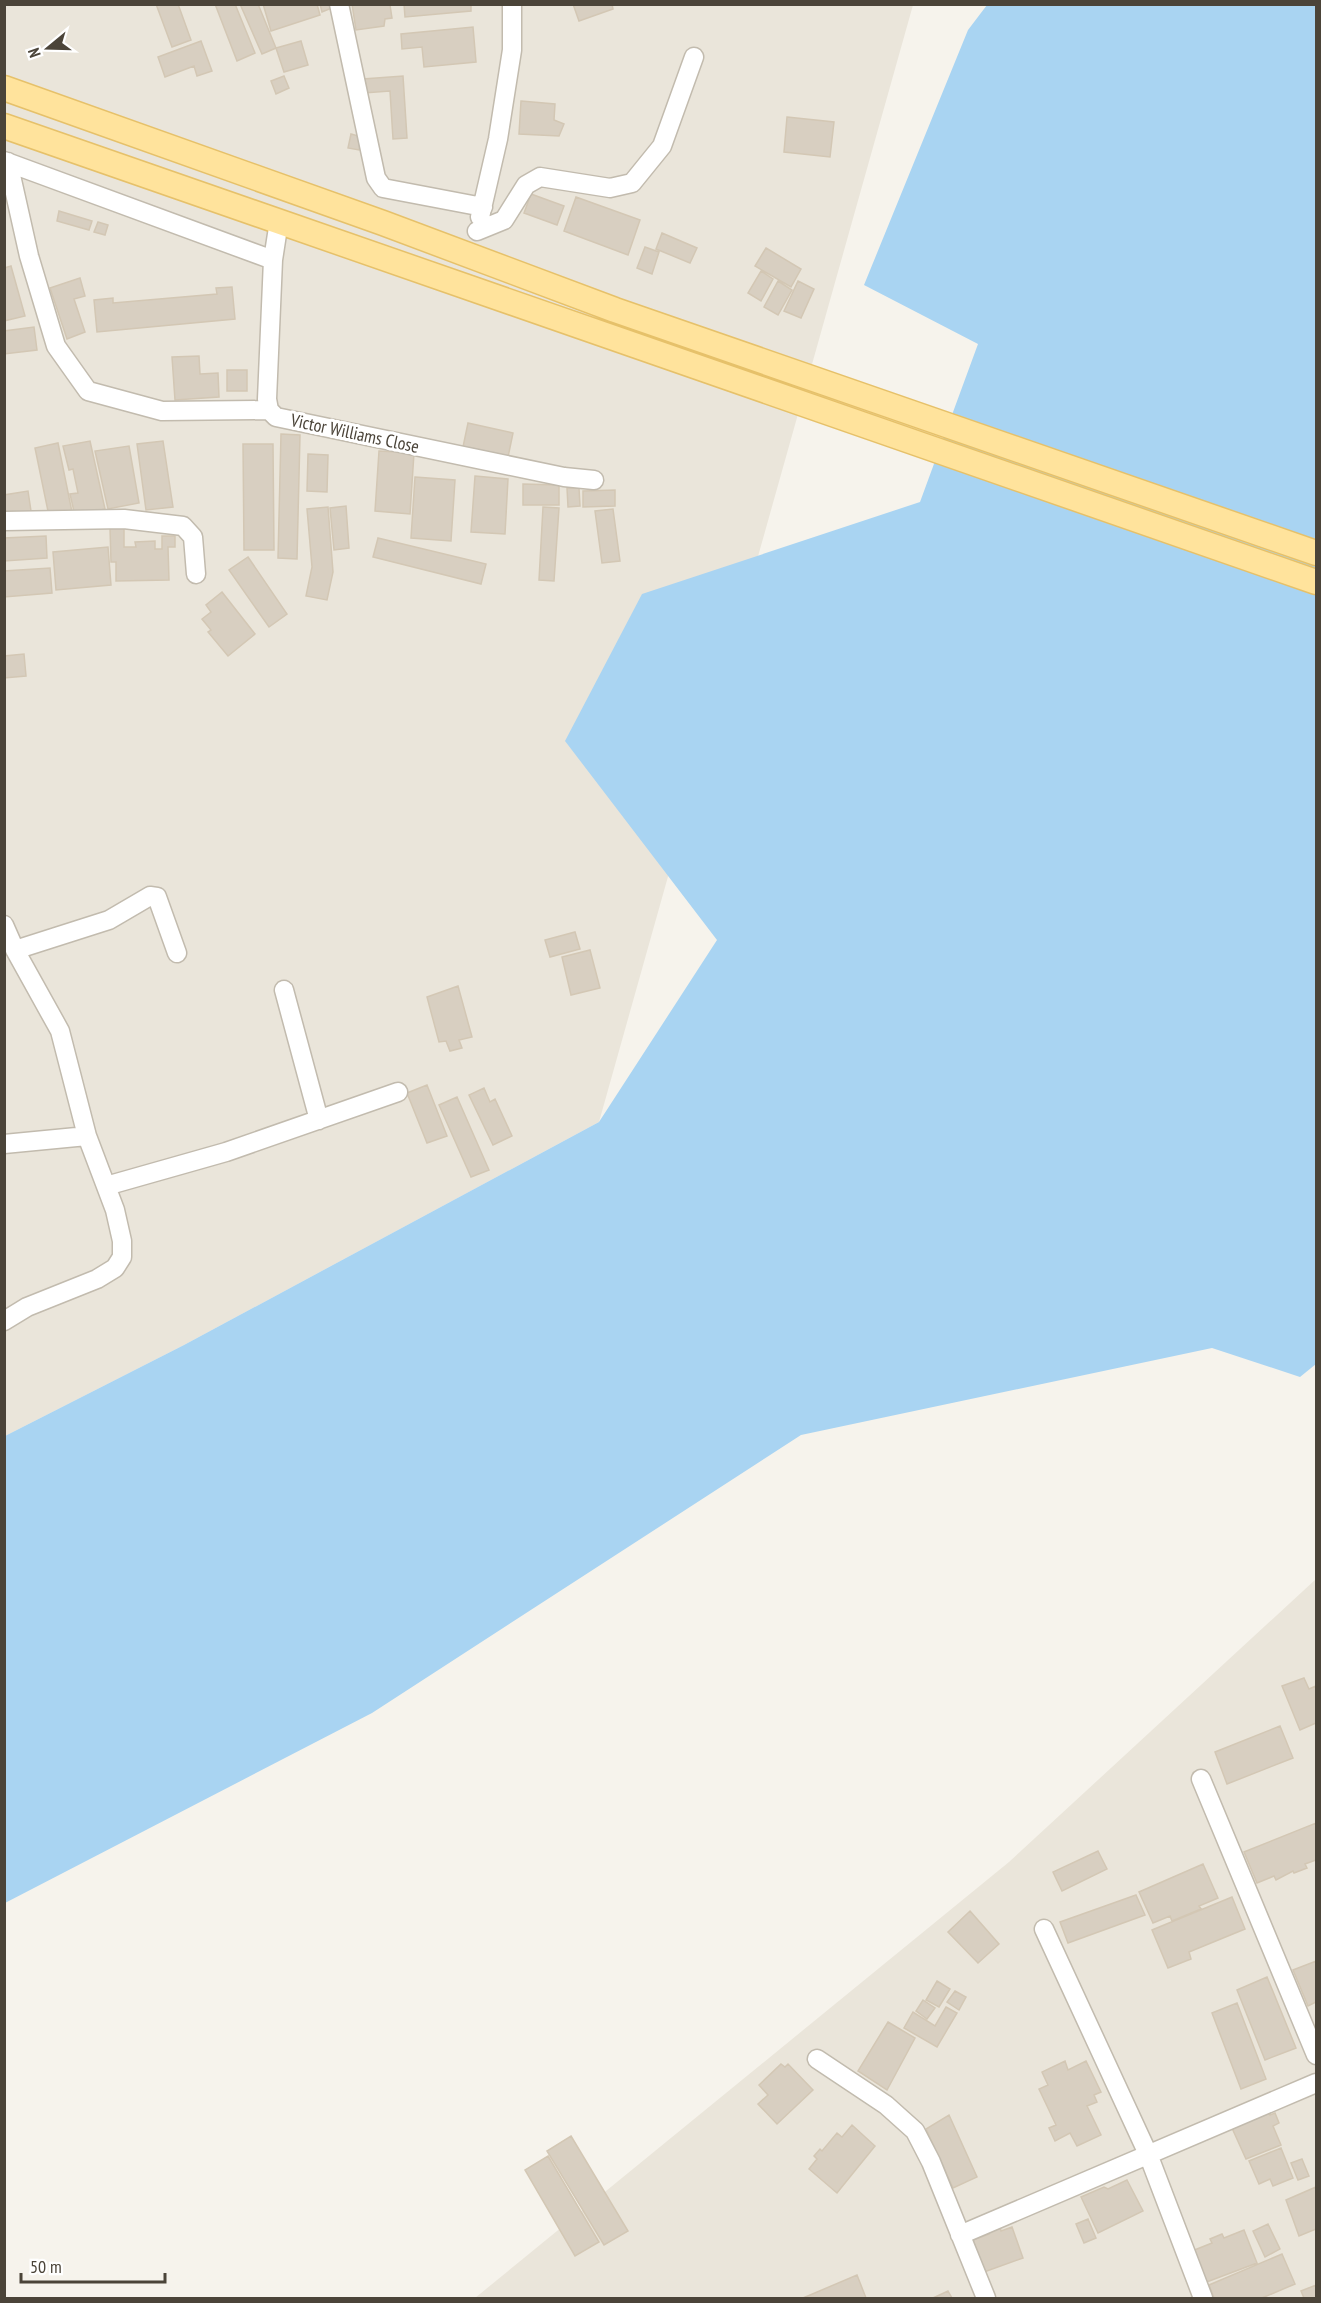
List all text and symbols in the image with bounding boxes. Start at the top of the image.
north arrow [18,18,78,78]
text: N [23,46,45,60]
street label: Victor Williams Close [288,408,421,458]
scale bar [21,2246,165,2284]
text: 50 m [30,2255,62,2278]

